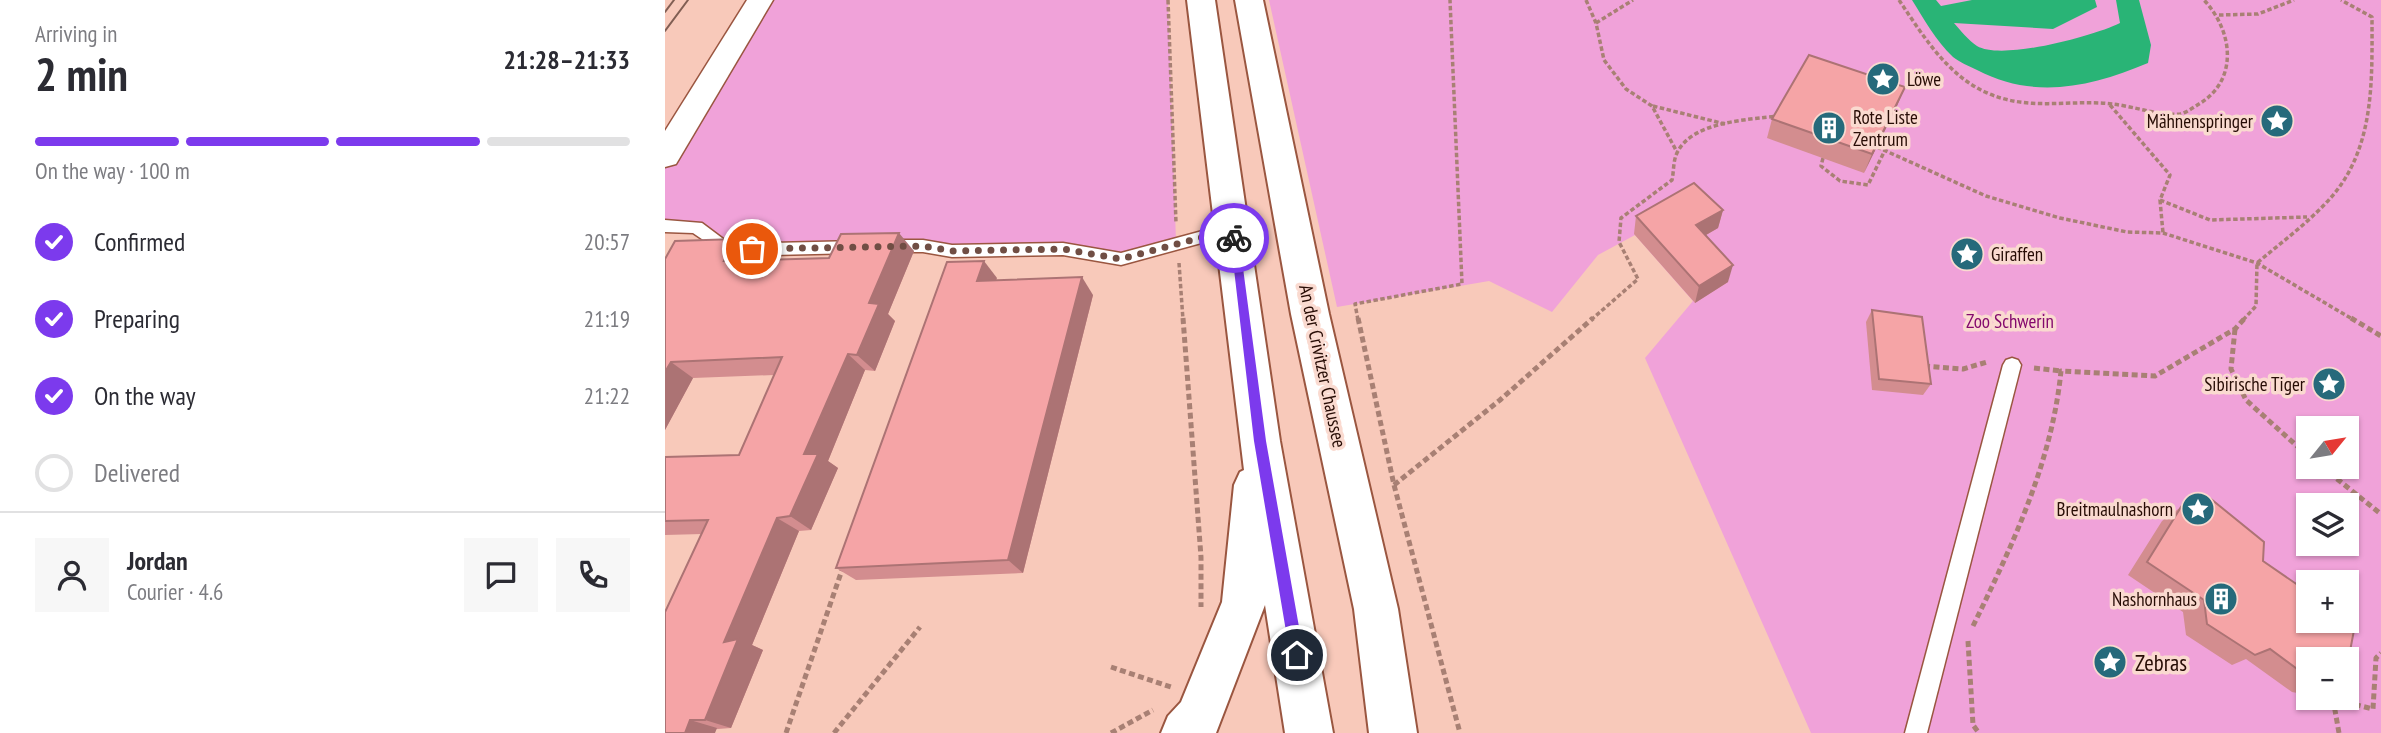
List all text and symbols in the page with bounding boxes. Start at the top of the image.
text: Arriving in [35,19,117,48]
text: 21:28–21:33 [503,43,630,76]
text: 2 min [35,44,128,104]
place icon: Löwe [1864,60,1902,98]
place label: Löwe [1907,67,1941,91]
place icon: Mähnenspringer [2258,102,2296,140]
place label: Rote Liste Zentrum [1853,105,1918,151]
building icon: Rote Liste Zentrum [1810,109,1848,147]
place label: Mähnenspringer [2147,109,2254,133]
text: On the way · 100 m [35,156,190,185]
courier [1199,203,1269,273]
pin [722,219,782,279]
icon: bike [1215,219,1253,257]
icon: check [35,223,73,261]
text: Confirmed [94,225,185,258]
text: 20:57 [584,227,630,256]
icon: bag [733,230,771,268]
place icon: Giraffen [1948,235,1986,273]
place label: Giraffen [1991,242,2043,266]
street label: An der Crivitzer Chaussee [1294,282,1352,450]
icon: check [35,300,73,338]
text: Preparing [94,302,180,335]
text: 21:19 [584,304,630,333]
park label: Zoo Schwerin [1966,309,2054,333]
place icon: Sibirische Tiger [2310,365,2348,403]
place label: Sibirische Tiger [2204,372,2306,396]
icon: check [35,377,73,415]
text: On the way [94,379,196,412]
text: 21:22 [584,381,630,410]
north arrow [2296,416,2359,480]
map controls [2296,416,2359,710]
text: Delivered [94,456,180,489]
place icon: Breitmaulnashorn [2179,490,2217,528]
button: layers [2296,493,2359,556]
place label: Breitmaulnashorn [2057,497,2173,521]
button: person [35,538,109,612]
button: chat [464,538,538,612]
button: phone [556,538,630,612]
text: Jordan [127,544,188,577]
button: + [2296,570,2359,633]
text: Courier · 4.6 [127,577,223,606]
building icon: Nashornhaus [2202,580,2240,618]
place label: Nashornhaus [2112,587,2197,611]
pin [1267,625,1327,685]
icon: home [1278,636,1316,674]
place icon: Zebras [2091,643,2129,681]
button: − [2296,647,2359,710]
place label: Zebras [2135,648,2187,677]

